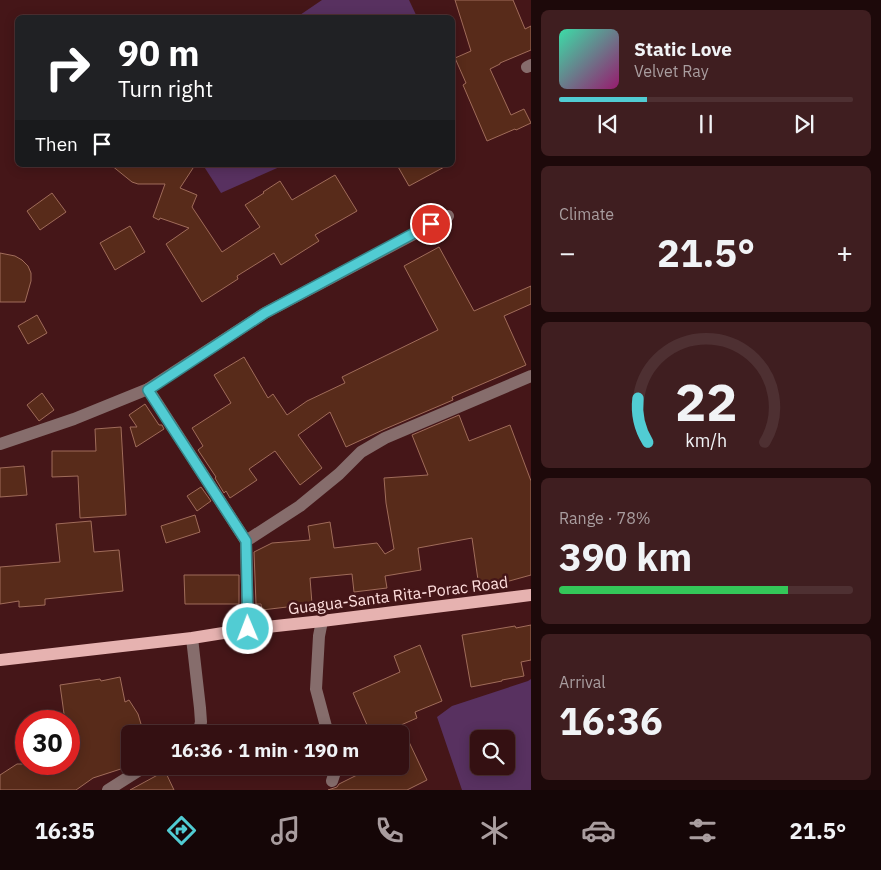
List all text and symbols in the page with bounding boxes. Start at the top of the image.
text: 90 m [118,30,200,76]
icon: right [35,35,100,100]
text: Static Love [634,37,732,61]
text: Velvet Ray [634,61,709,81]
text: Turn right [118,74,213,103]
icon: previous [594,110,622,138]
icon: pause [692,110,720,138]
icon: next [790,110,818,138]
icon: arrive [88,130,116,158]
text: Then [35,132,78,156]
pin [410,203,452,245]
text: Climate [559,204,614,224]
icon: arrive [417,210,445,238]
text: 21.5° [657,228,755,277]
text: − [559,234,576,271]
text: + [836,234,853,271]
text: 22 [675,368,737,435]
text: km/h [685,429,727,452]
text: Range · 78% [559,508,651,528]
text: 390 km [559,532,692,581]
street label: Guagua-Santa Rita-Porac Road [287,572,509,618]
position arrow [221,602,273,654]
text: Arrival [559,672,606,692]
text: 16:36 [559,696,663,745]
speed limit sign: 30 [15,710,80,775]
map controls [470,730,515,775]
button: search [470,730,515,775]
text: 16:36 · 1 min · 190 m [171,738,359,762]
icon: directions [164,813,199,848]
icon: music [268,813,303,848]
icon: phone [372,813,407,848]
icon: climate [477,813,512,848]
icon: car [581,813,616,848]
icon: filters [685,813,720,848]
text: 16:35 [35,816,95,845]
text: 21.5° [790,816,846,845]

